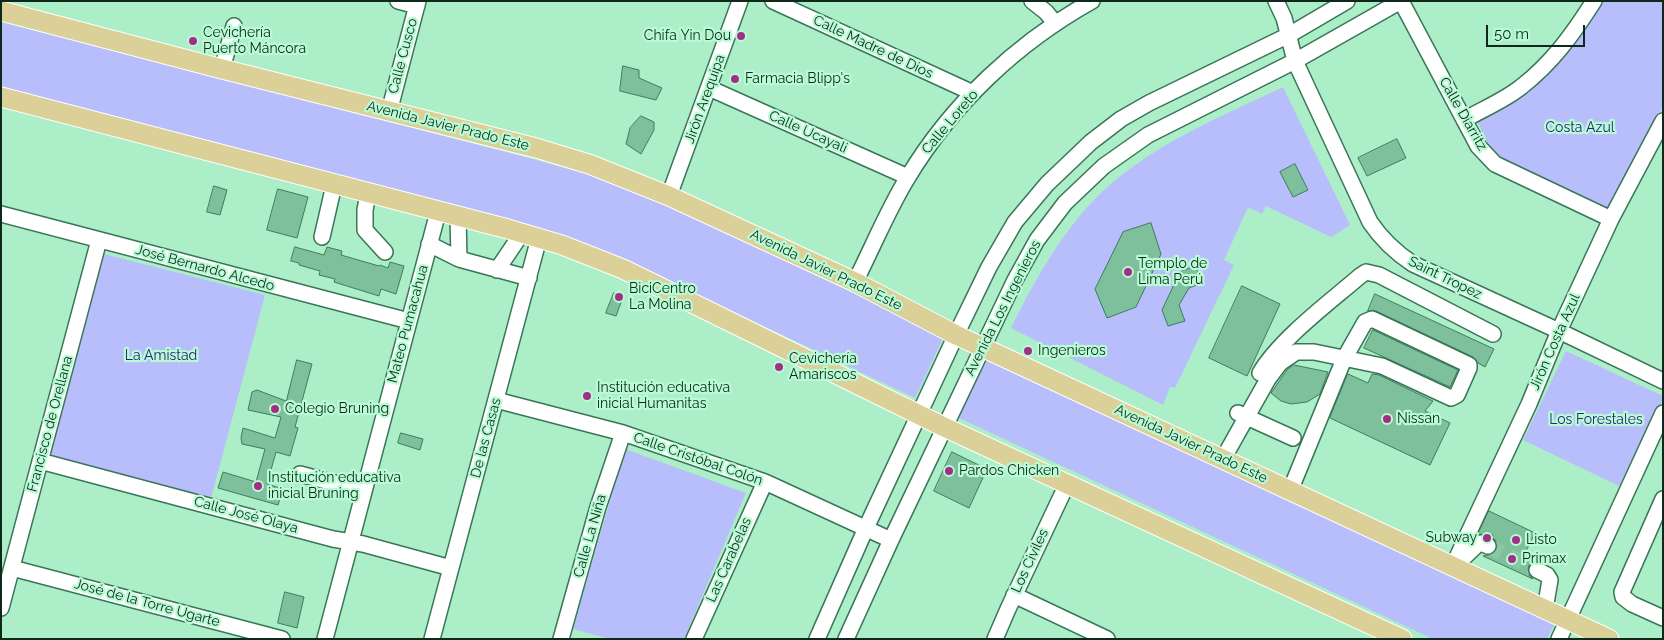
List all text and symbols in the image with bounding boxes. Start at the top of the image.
street label: Calle Madre de Dios [810,12,936,82]
scale bar [1489,15,1588,47]
street label: Calle Cusco [385,17,421,95]
place label: Cevichería Puerto Máncora [203,25,306,58]
text: 50 m [1494,25,1529,43]
place label: Chifa Yin Dou [644,28,731,44]
marker: Chifa Yin Dou [735,30,747,42]
marker: Cevichería Puerto Máncora [187,35,199,47]
street label: Jirón Arequipa [681,52,729,146]
place label: Farmacia Blipp's [745,71,850,87]
marker: Farmacia Blipp's [729,73,741,85]
street label: Calle Diarritz [1435,74,1491,154]
street label: Calle Loreto [918,86,982,158]
street label: Avenida Javier Prado Este [365,98,531,154]
street label: Calle Ucayali [766,107,850,157]
park label: Costa Azul [1545,120,1615,136]
street label: Avenida Javier Prado Este [747,226,905,314]
street label: Avenida Los Ingenieros [961,237,1045,379]
street label: José Bernardo Alcedo [134,241,276,295]
street label: Saint Tropez [1406,253,1484,303]
place label: Templo de Lima Perú [1138,256,1207,288]
street label: Mateo Pumacahua [384,263,432,385]
marker: Templo de Lima Perú [1122,266,1134,278]
place label: BiciCentro La Molina [629,281,696,314]
marker: BiciCentro La Molina [613,291,625,303]
street label: Jirón Costa Azul [1526,291,1584,393]
place label: Ingenieros [1038,343,1106,359]
marker: Ingenieros [1022,345,1034,357]
park label: La Amistad [125,348,197,364]
place label: Cevichería Amariscos [789,351,857,384]
street label: Francisco de Orellana [24,354,76,494]
marker: Cevichería Amariscos [773,361,785,373]
place label: Institución educativa inicial Humanitas [597,380,730,412]
marker: Institución educativa inicial Humanitas [581,390,593,402]
street label: De las Casas [467,396,505,480]
place label: Colegio Bruning [285,401,389,417]
street label: Avenida Javier Prado Este [1112,401,1270,487]
marker: Colegio Bruning [269,403,281,415]
place label: Nissan [1397,411,1440,427]
park label: Los Forestales [1549,412,1643,428]
marker: Nissan [1381,413,1393,425]
street label: Calle Cristóbal Colón [631,429,765,489]
place label: Pardos Chicken [959,463,1059,479]
marker: Pardos Chicken [943,465,955,477]
place label: Institución educativa inicial Bruning [268,470,401,502]
marker: Institución educativa inicial Bruning [252,480,264,492]
street label: Calle José Olaya [192,493,300,537]
street label: Calle La Niña [570,493,610,579]
street label: Las Carabelas [703,515,755,605]
street label: Los Civiles [1008,526,1052,596]
place label: Subway [1426,530,1477,546]
marker: Subway [1481,532,1493,544]
place label: Listo [1526,532,1557,548]
marker: Listo [1510,534,1522,546]
place label: Primax [1522,551,1566,567]
marker: Primax [1506,553,1518,565]
street label: José de la Torre Ugarte [72,575,222,631]

